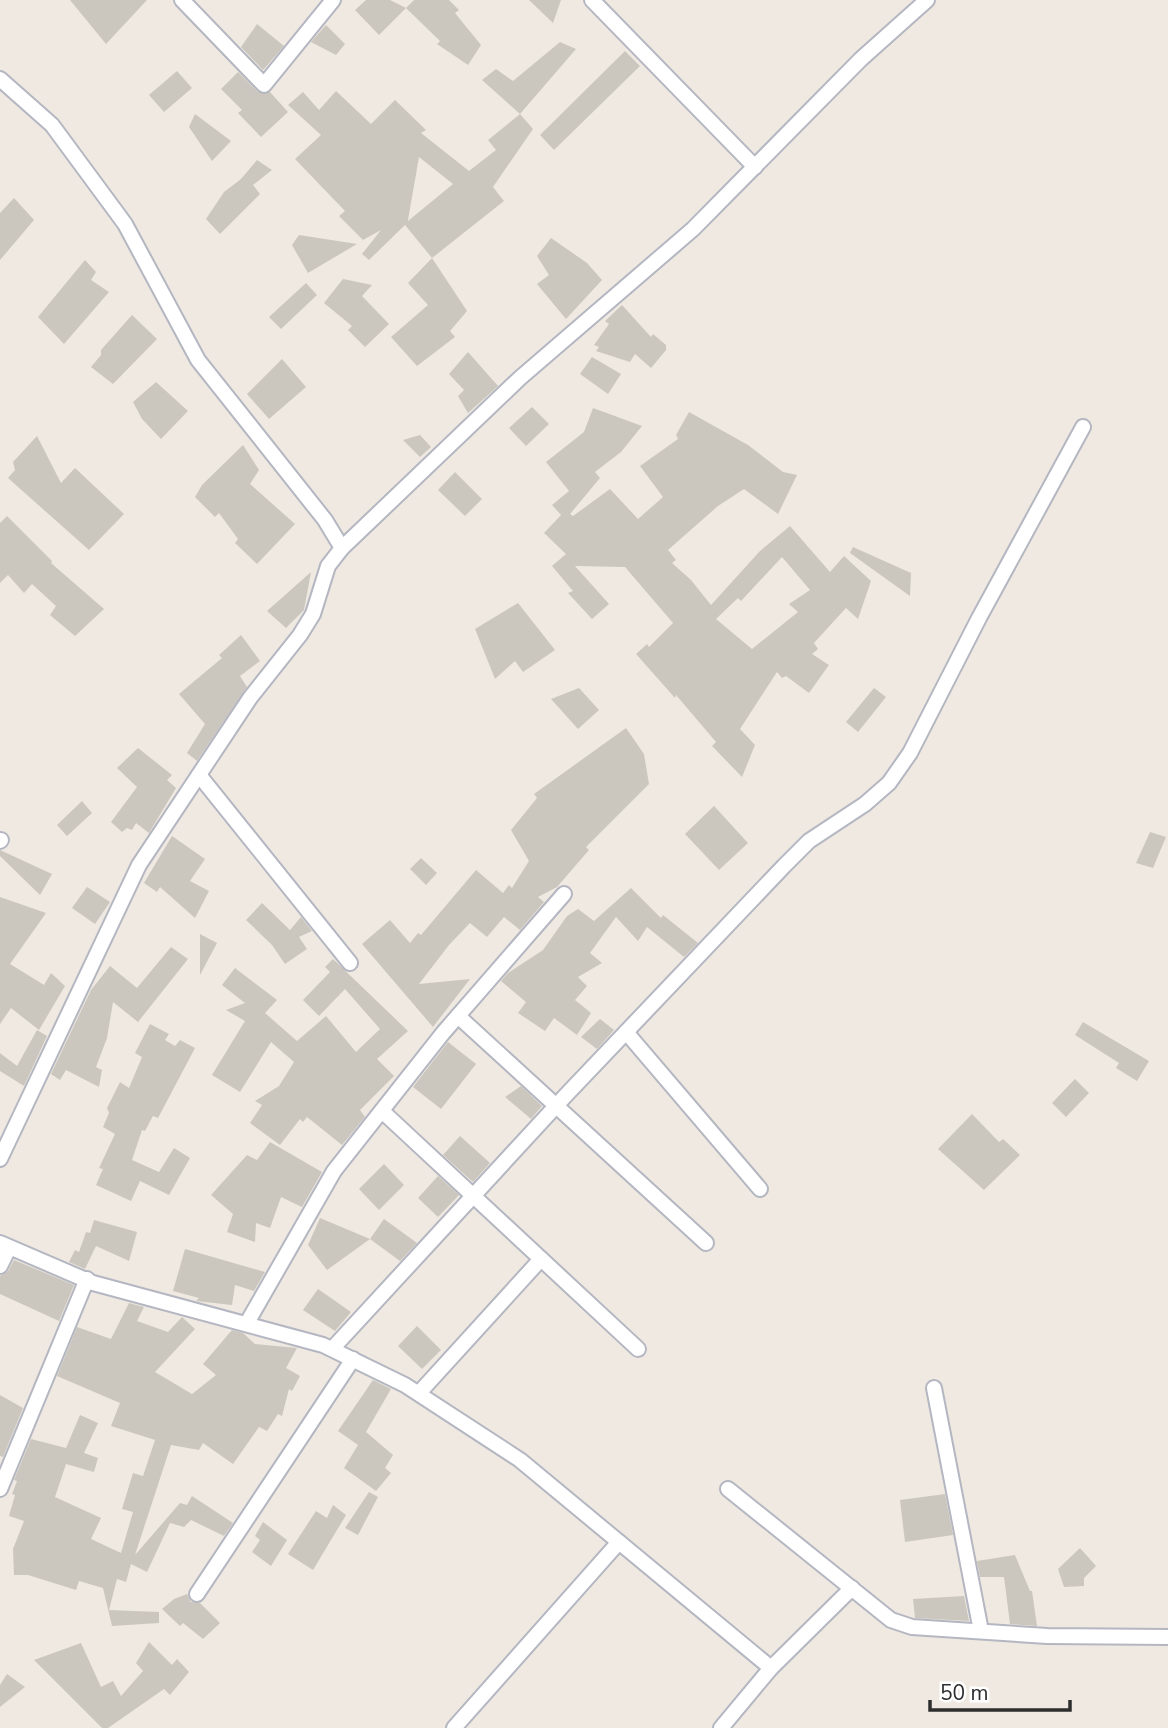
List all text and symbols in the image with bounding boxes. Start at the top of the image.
scale bar [930,1668,1070,1712]
text: 50 m [940,1679,989,1707]

